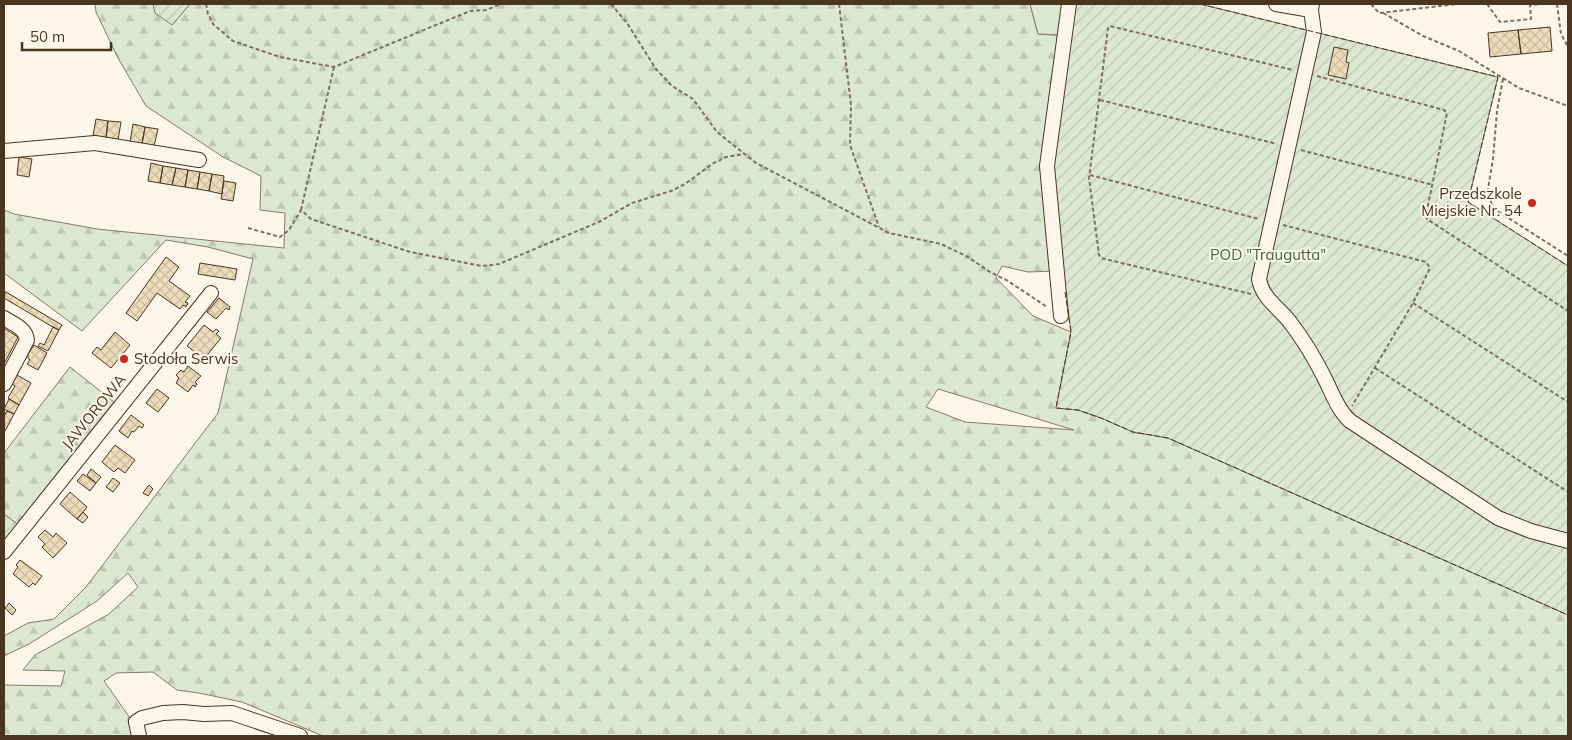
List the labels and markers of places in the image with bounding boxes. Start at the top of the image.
place label: Przedszkole Miejskie Nr. 54 [1421,184,1522,220]
marker: Przedszkole Miejskie Nr. 54 [1526,197,1538,209]
place label: Stodoła Serwis [134,349,239,368]
marker: Stodoła Serwis [118,353,130,365]

